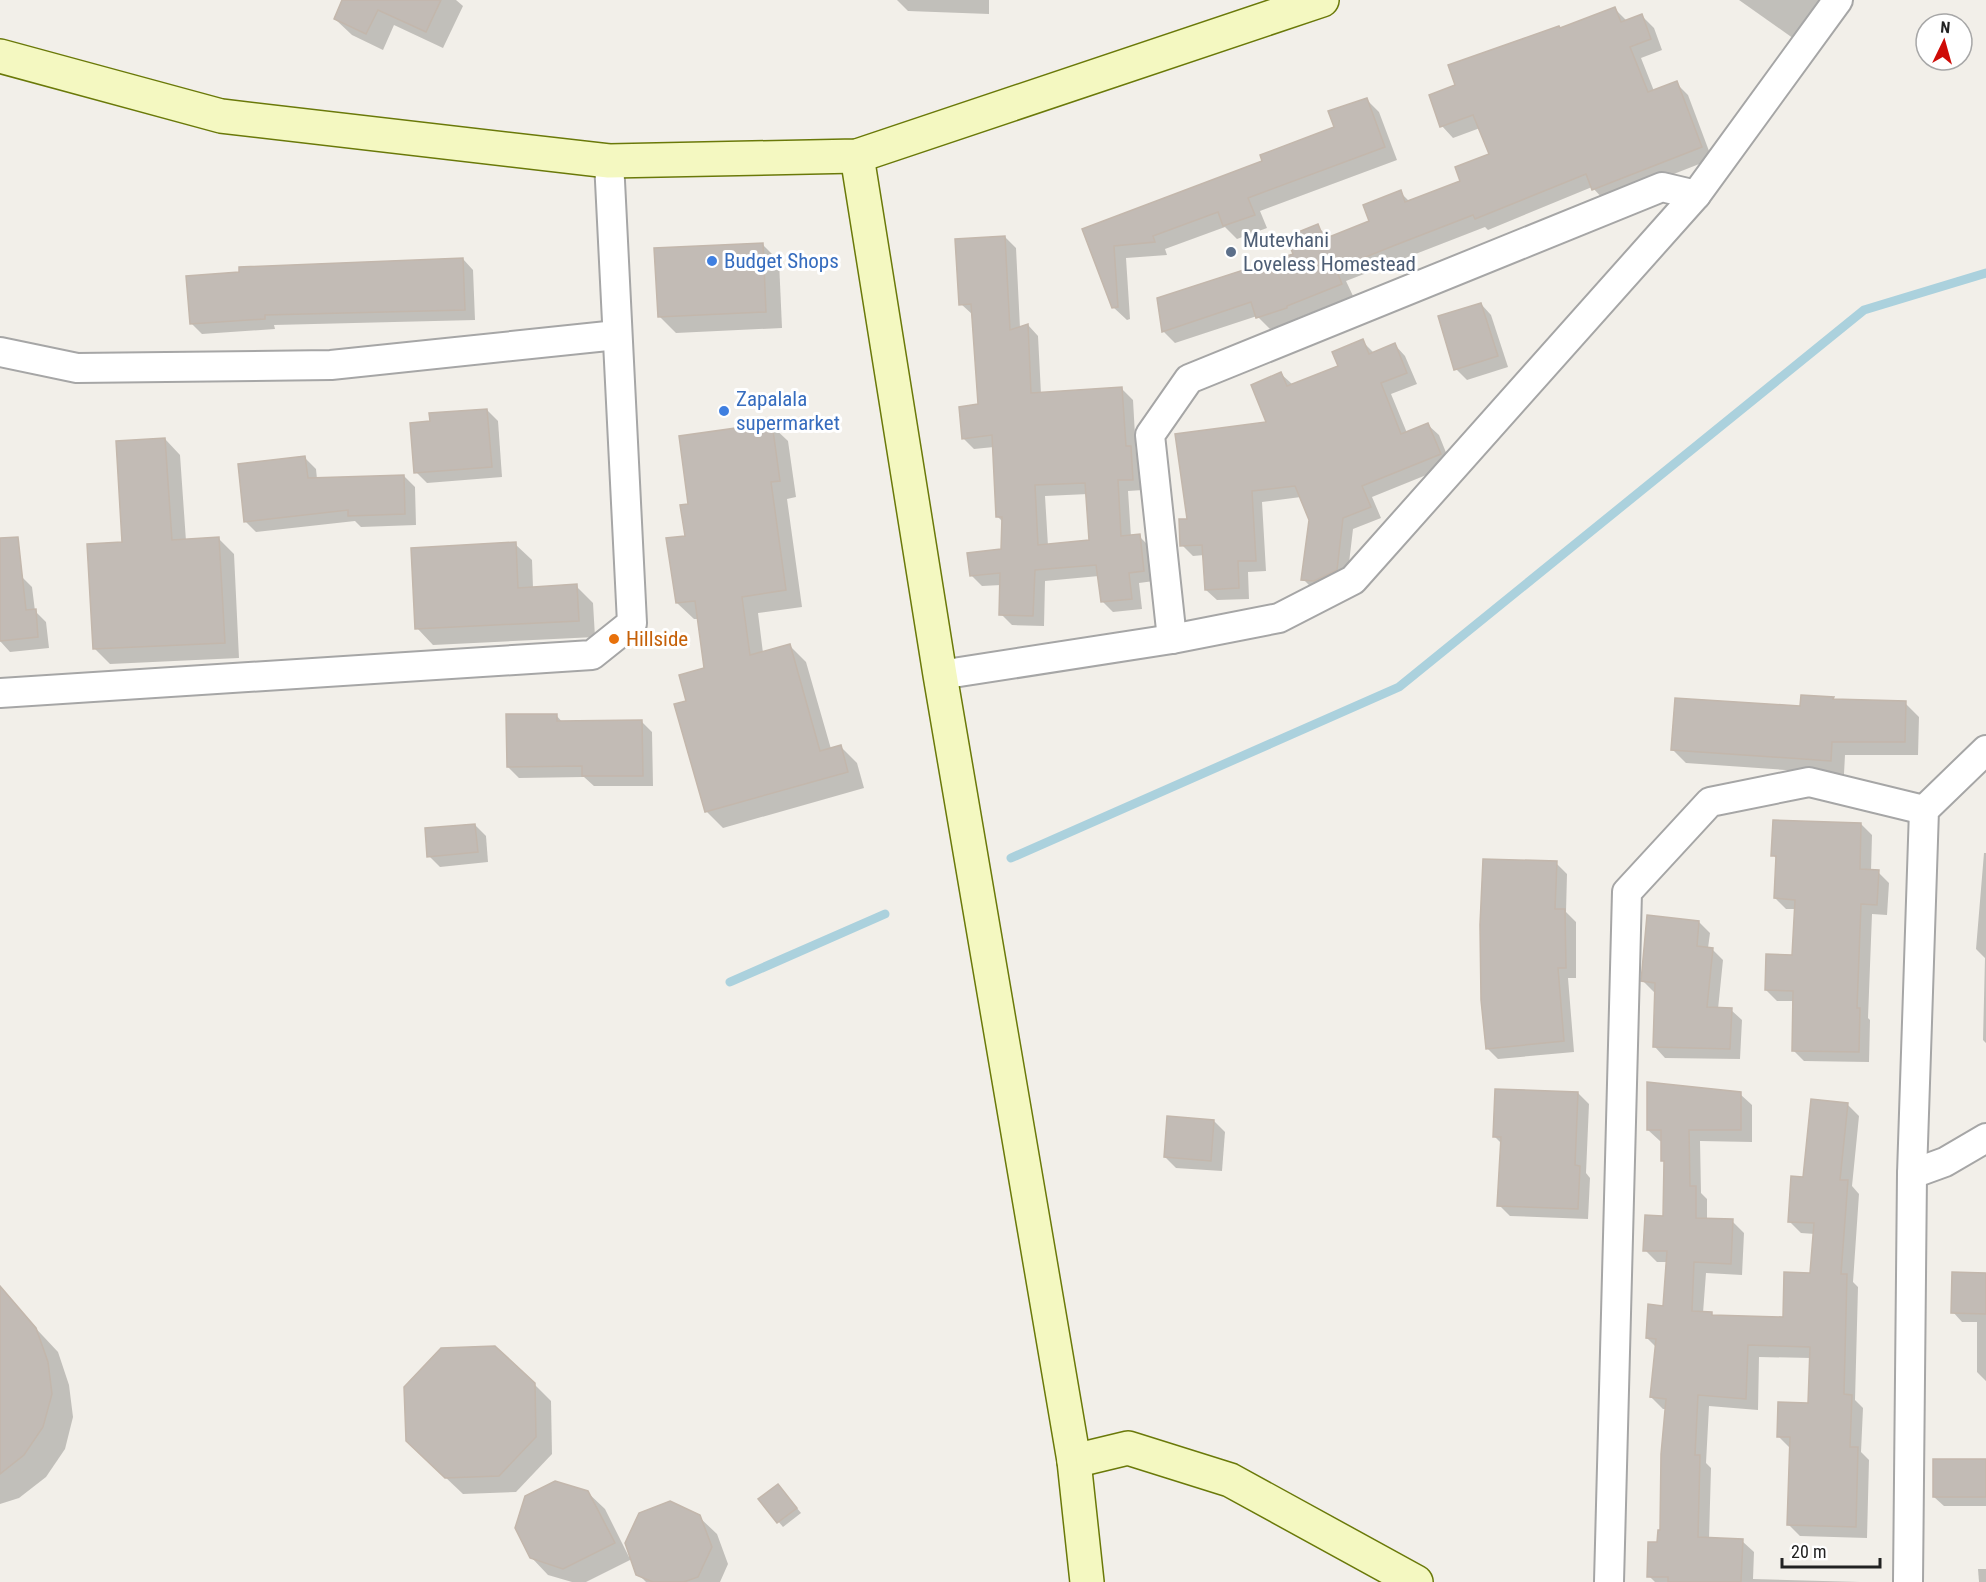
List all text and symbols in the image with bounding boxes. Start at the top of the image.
north arrow [1914,12,1974,72]
text: N [1940,18,1951,37]
place label: Mutevhani Loveless Homestead [1243,228,1416,276]
marker: Mutevhani Loveless Homestead [1224,245,1238,259]
place label: Budget Shops [724,249,839,273]
marker: Budget Shops [705,254,719,268]
place label: Zapalala supermarket [736,387,840,435]
marker: Zapalala supermarket [717,404,731,418]
place label: Hillside [626,627,688,651]
marker: Hillside [607,632,621,646]
scale bar [1782,1531,1880,1569]
text: 20 m [1791,1541,1826,1562]

